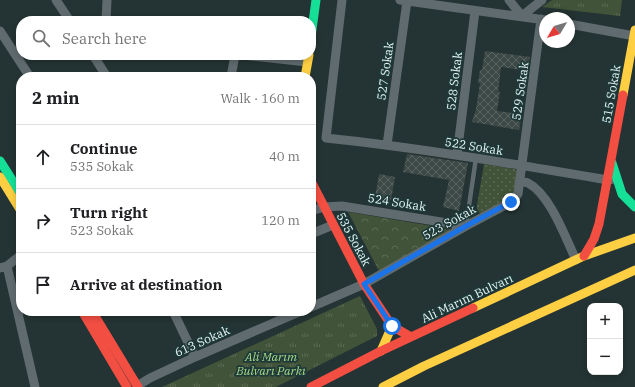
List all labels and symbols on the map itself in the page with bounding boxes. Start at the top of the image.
north arrow [539,12,575,48]
street label: 527 Sokak [373,41,397,101]
street label: 528 Sokak [443,51,465,111]
street label: 529 Sokak [508,61,532,121]
street label: 515 Sokak [599,64,623,124]
street label: 522 Sokak [444,134,504,158]
street label: 524 Sokak [367,190,427,214]
route end [502,193,520,211]
street label: 523 Sokak [420,201,478,243]
street label: 535 Sokak [334,210,374,268]
street label: Ali Marım Bulvarı [419,270,515,326]
route start [383,317,401,335]
street label: 613 Sokak [172,322,232,360]
park label: Ali Marım Bulvarı Parkı [235,349,306,378]

